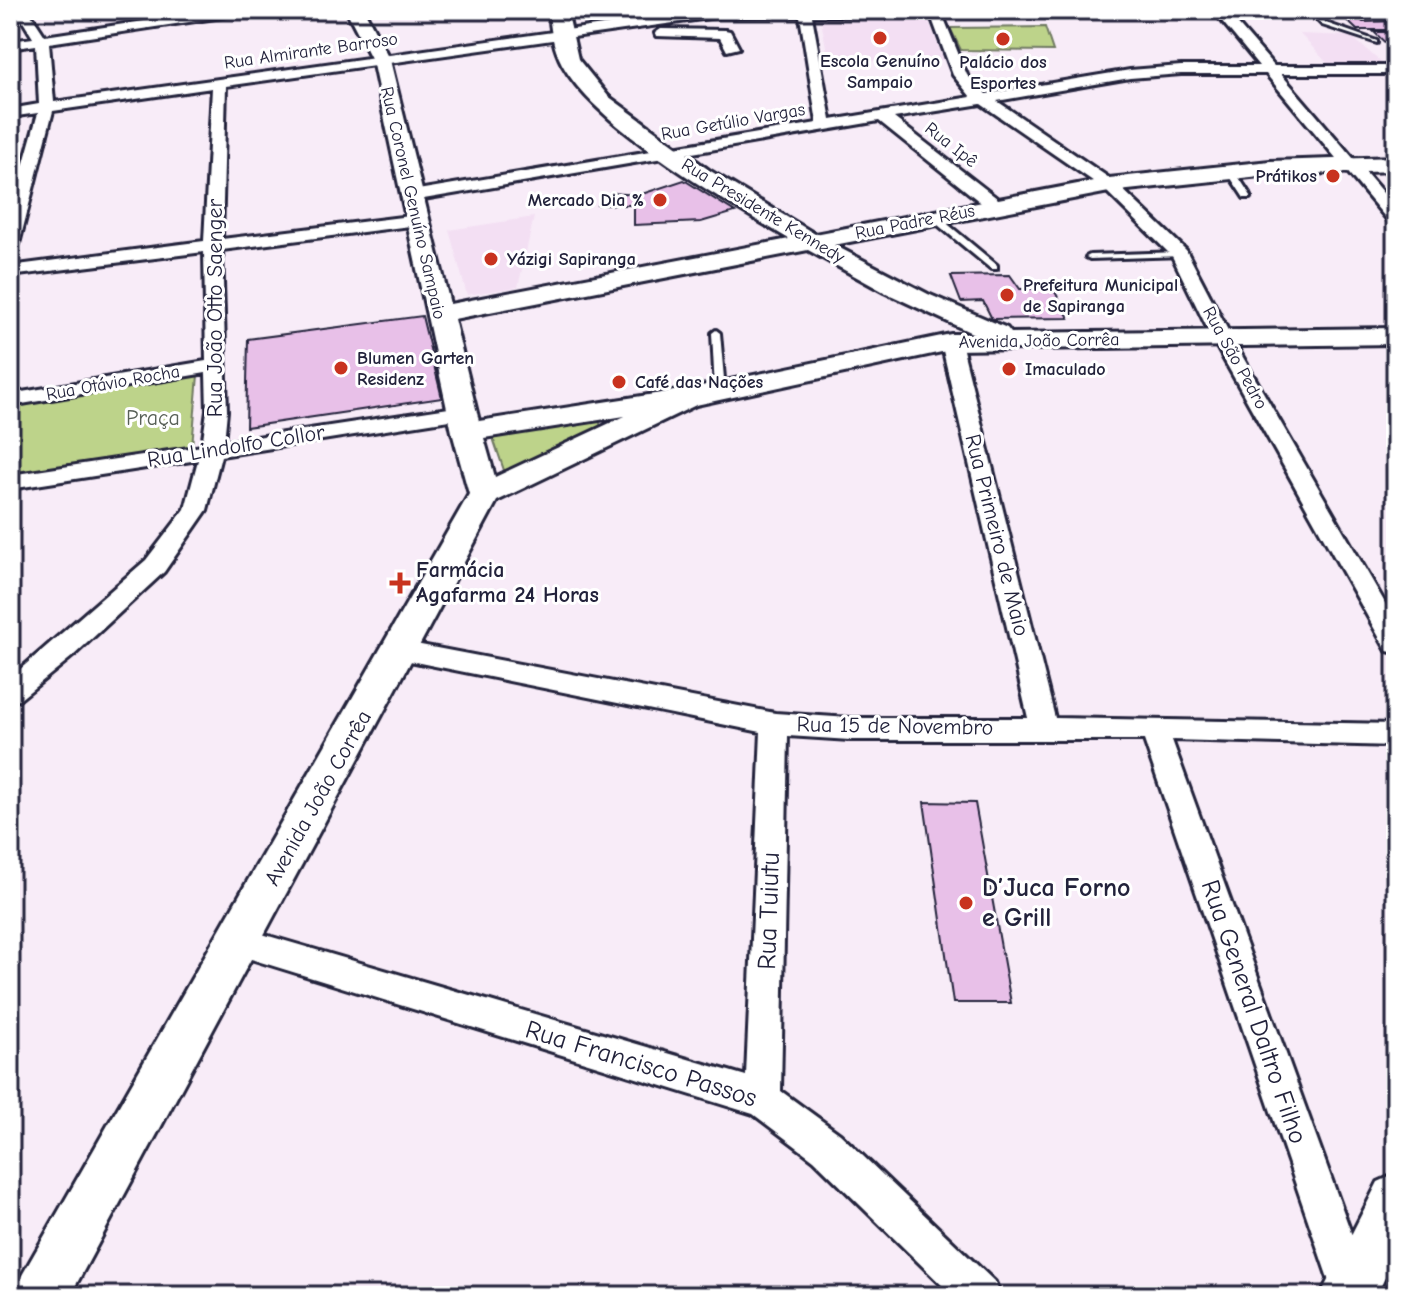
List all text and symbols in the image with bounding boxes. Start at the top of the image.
street label: Rua Almirante Barroso [223,28,399,74]
marker: Escola Genuíno Sampaio [871,29,889,47]
marker: Palácio dos Esportes [994,30,1012,48]
place label: Escola Genuíno Sampaio [820,51,940,93]
place label: Palácio dos Esportes [959,52,1047,94]
street label: Rua Coronel Genuíno Sampaio [376,85,450,321]
street label: Rua Getúlio Vargas [659,99,807,145]
street label: Rua Ipê [921,118,981,172]
street label: Rua Presidente Kennedy [678,154,849,269]
place label: Prátikos [1255,166,1317,187]
marker: Prátikos [1324,167,1342,185]
place label: Mercado Dia % [528,190,644,211]
marker: Mercado Dia % [651,191,669,209]
street label: Rua João Otto Saenger [202,199,228,417]
street label: Rua Padre Réus [853,200,977,244]
place label: Yázigi Sapiranga [507,249,636,270]
marker: Yázigi Sapiranga [482,250,500,268]
place label: Prefeitura Municipal de Sapiranga [1023,275,1178,317]
marker: Prefeitura Municipal de Sapiranga [998,286,1016,304]
street label: Rua São Pedro [1198,303,1272,413]
street label: Avenida João Corrêa [958,329,1120,353]
place label: Blumen Garten Residenz [357,348,474,390]
marker: Blumen Garten Residenz [332,359,350,377]
place label: Imaculado [1025,359,1106,380]
marker: Imaculado [1000,360,1018,378]
street label: Rua Otávio Rocha [44,361,182,405]
place label: Café das Nações [635,372,764,393]
marker: Café das Nações [610,373,628,391]
park label: Praça [126,405,180,431]
street label: Rua Lindolfo Collor [145,419,327,473]
street label: Rua Primeiro de Maio [959,431,1035,639]
place label: Farmácia Agafarma 24 Horas [416,557,599,608]
marker: Farmácia Agafarma 24 Horas [391,574,409,592]
street label: Avenida João Corrêa [259,706,377,890]
street label: Rua 15 de Novembro [796,711,994,741]
street label: Rua Tuiutu [752,852,786,970]
place label: D’Juca Forno e Grill [982,873,1131,933]
street label: Rua General Daltro Filho [1195,876,1313,1148]
marker: D’Juca Forno e Grill [957,894,975,912]
street label: Rua Francisco Passos [522,1015,760,1113]

